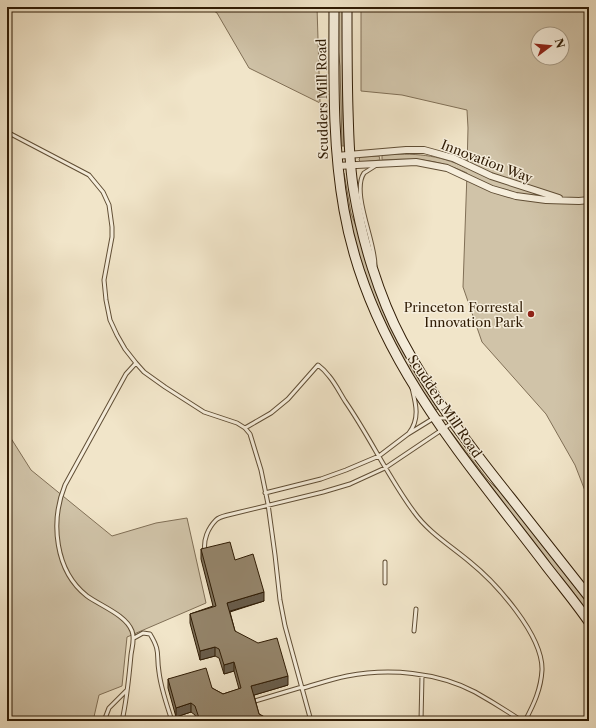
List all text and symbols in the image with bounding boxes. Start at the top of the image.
north arrow [530,26,570,66]
text: N [552,37,568,50]
street label: Scudders Mill Road [313,38,331,160]
street label: Innovation Way [439,136,536,186]
place label: Princeton Forrestal Innovation Park [404,299,523,330]
marker: Princeton Forrestal Innovation Park [526,309,536,319]
street label: Scudders Mill Road [405,351,485,461]

